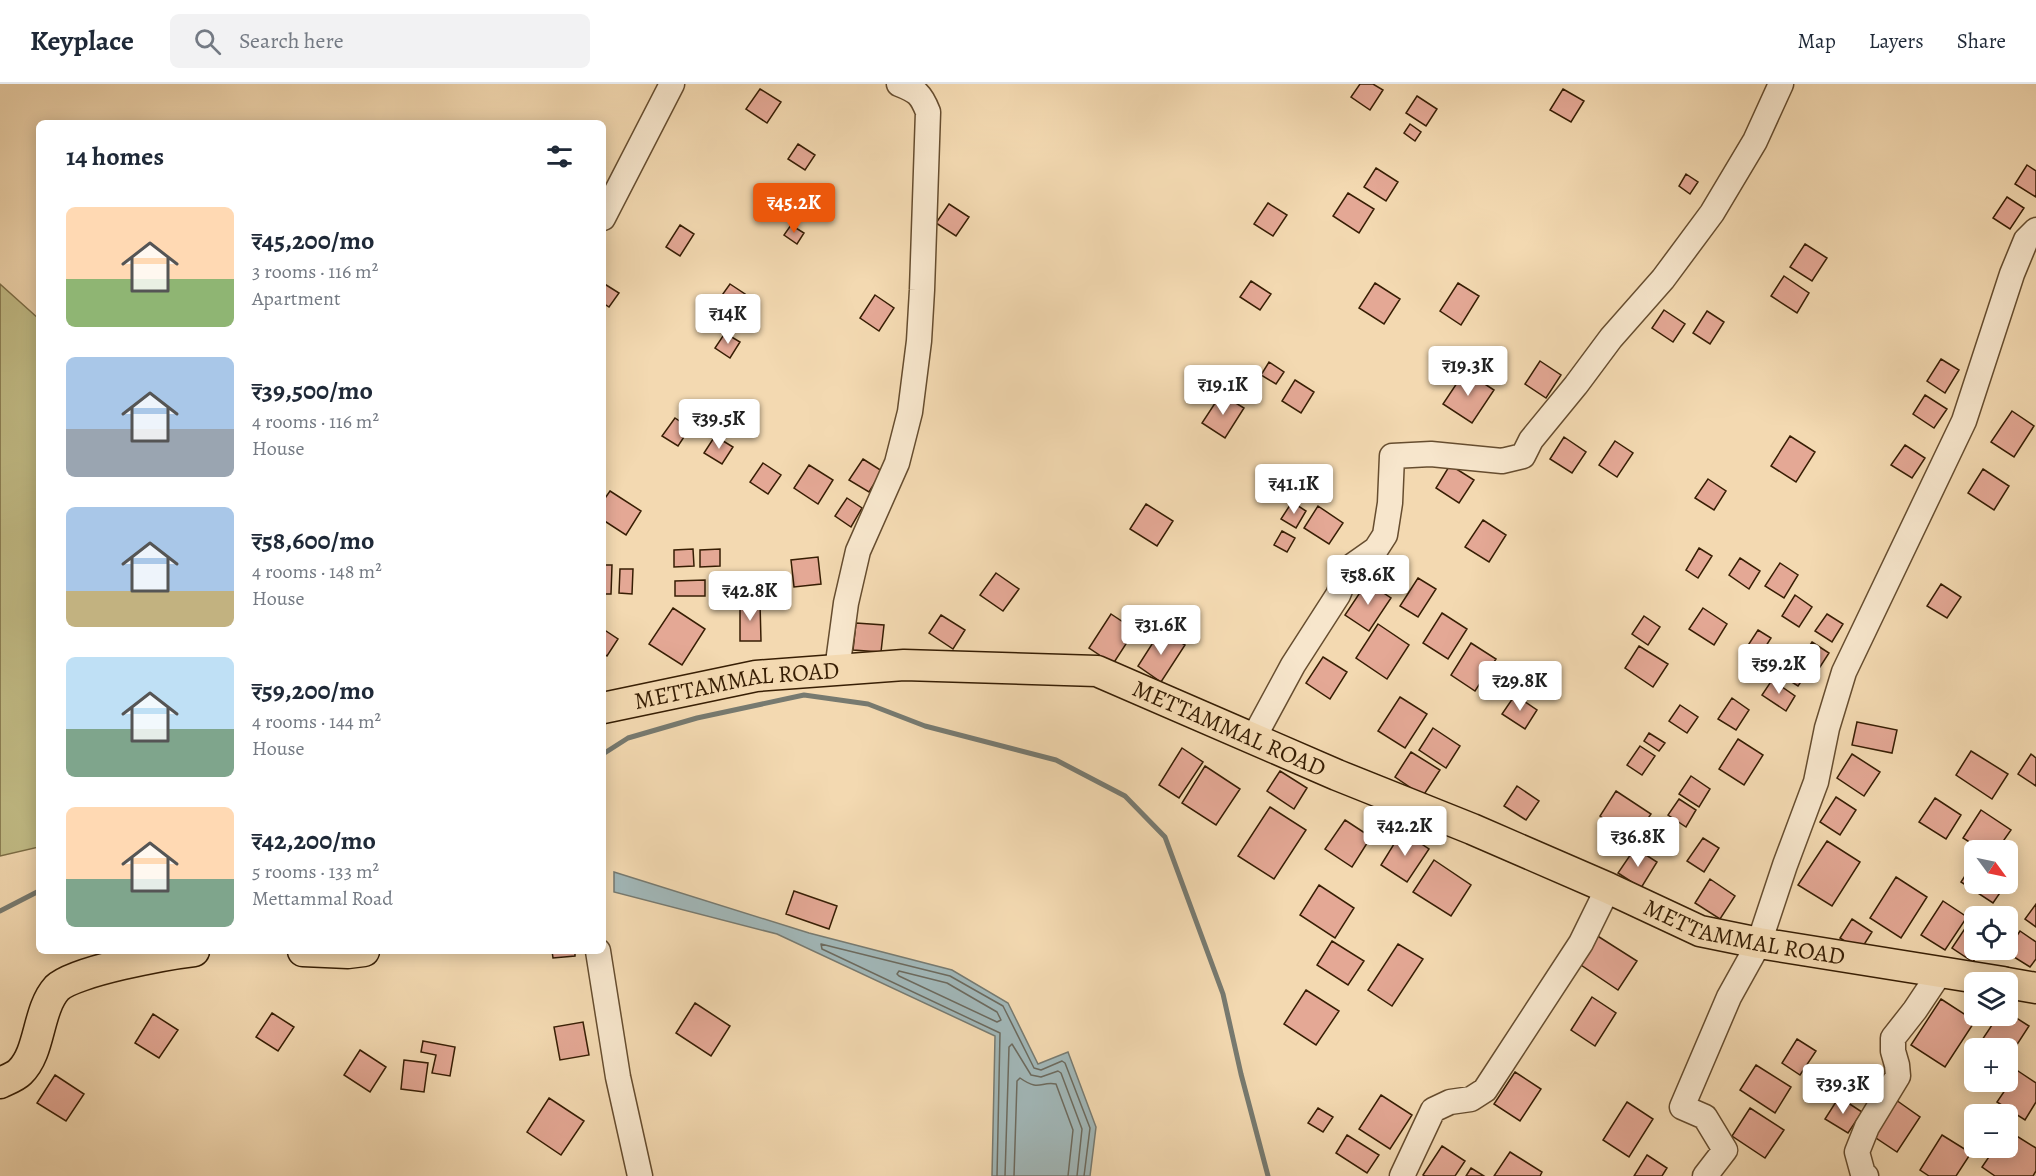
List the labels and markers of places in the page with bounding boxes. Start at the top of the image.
pin: ₹45.2K [745,183,843,234]
pin: ₹14K [692,294,764,345]
pin: ₹19.3K [1419,346,1517,397]
pin: ₹19.1K [1174,365,1272,416]
pin: ₹39.5K [670,399,768,450]
pin: ₹41.1K [1245,464,1343,515]
pin: ₹58.6K [1319,555,1417,606]
pin: ₹42.8K [701,571,799,622]
pin: ₹31.6K [1112,605,1210,656]
pin: ₹59.2K [1730,644,1828,695]
pin: ₹29.8K [1471,661,1569,712]
pin: ₹42.2K [1356,806,1454,857]
pin: ₹36.8K [1589,817,1687,868]
pin: ₹39.3K [1794,1064,1892,1115]

